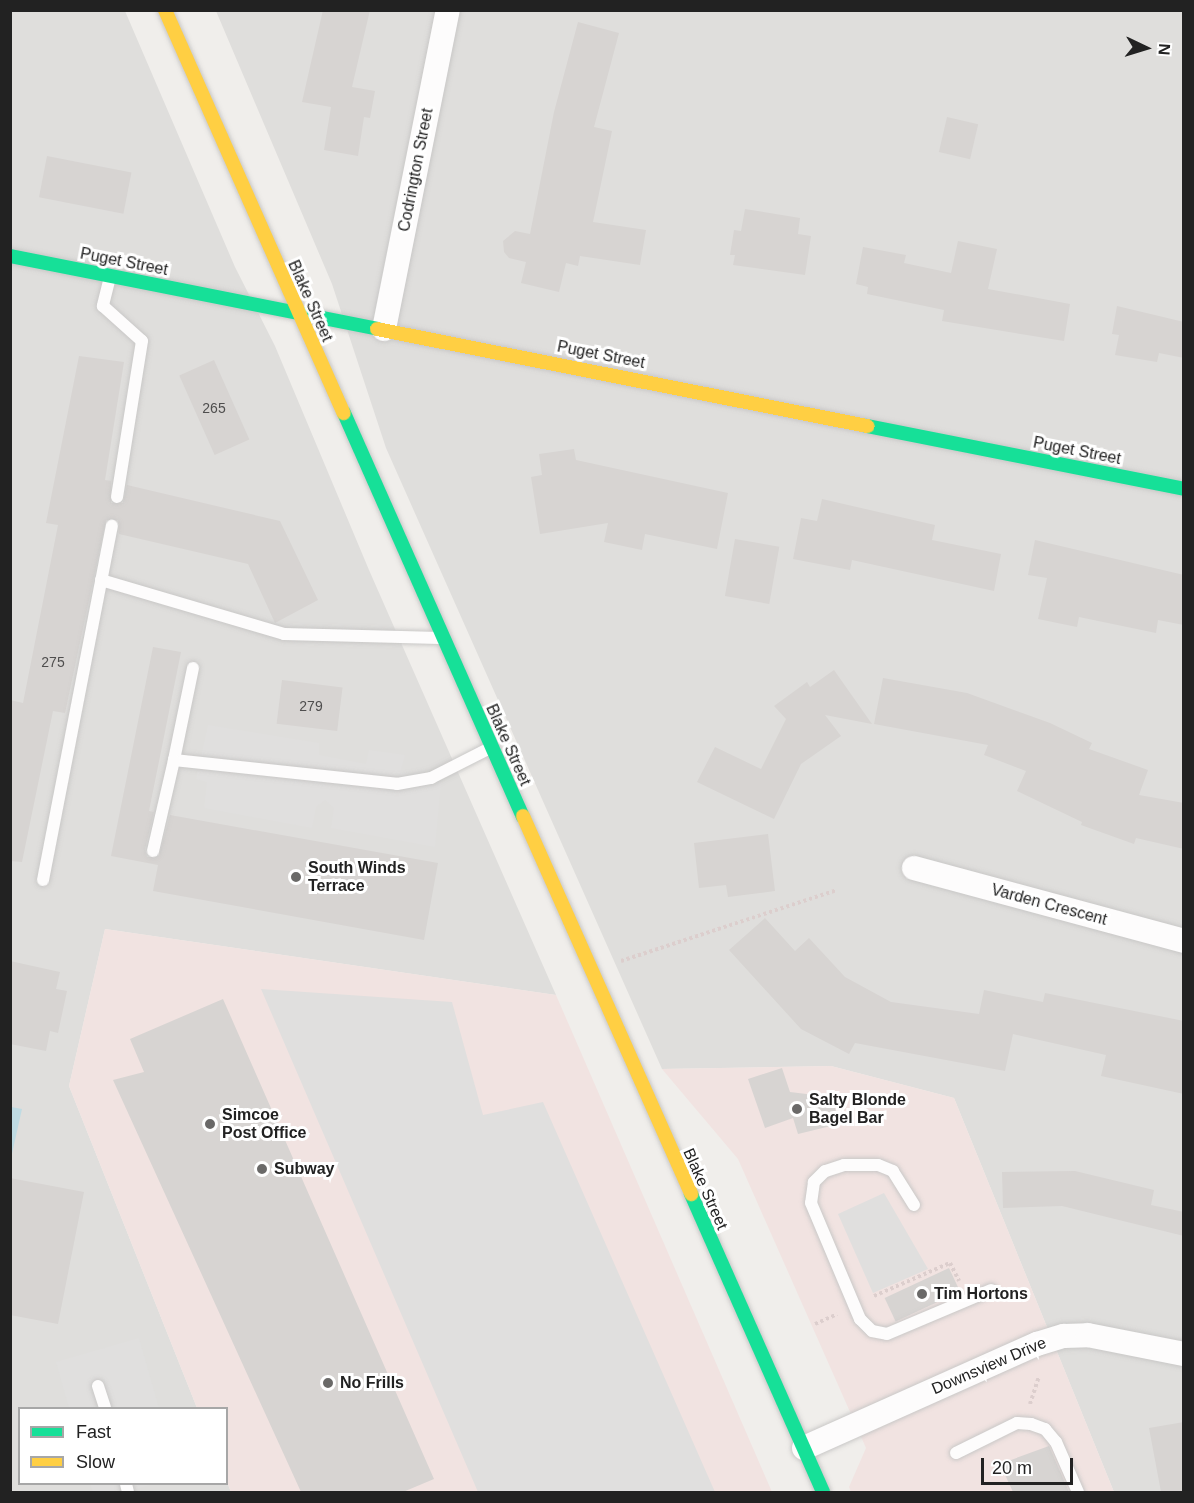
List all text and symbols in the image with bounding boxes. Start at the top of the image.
north arrow [1116,18,1176,78]
text: N [1156,43,1173,56]
street label: Codrington Street [395,107,437,233]
street label: Puget Street [79,244,169,280]
street label: Blake Street [284,257,336,345]
street label: Puget Street [556,337,646,373]
house number: 265 [202,400,226,416]
street label: Puget Street [1032,433,1122,469]
house number: 275 [41,654,65,670]
house number: 279 [299,698,323,714]
street label: Blake Street [482,701,534,789]
place label: South Winds Terrace [308,858,406,896]
marker: South Winds Terrace [289,870,303,884]
street label: Varden Crescent [989,880,1109,930]
place label: Salty Blonde Bagel Bar [809,1090,906,1128]
marker: Salty Blonde Bagel Bar [790,1102,804,1116]
place label: Simcoe Post Office [222,1105,306,1143]
marker: Simcoe Post Office [203,1117,217,1131]
street label: Blake Street [679,1145,731,1233]
place label: Subway [274,1159,334,1179]
marker: Subway [255,1162,269,1176]
place label: Tim Hortons [934,1284,1028,1304]
marker: Tim Hortons [915,1287,929,1301]
street label: Downsview Drive [929,1333,1049,1399]
place label: No Frills [340,1373,404,1393]
marker: No Frills [321,1376,335,1390]
legend [18,1407,228,1485]
text: Fast [76,1422,111,1442]
scale bar [984,1446,1076,1484]
text: Slow [76,1452,115,1472]
text: 20 m [992,1458,1032,1478]

